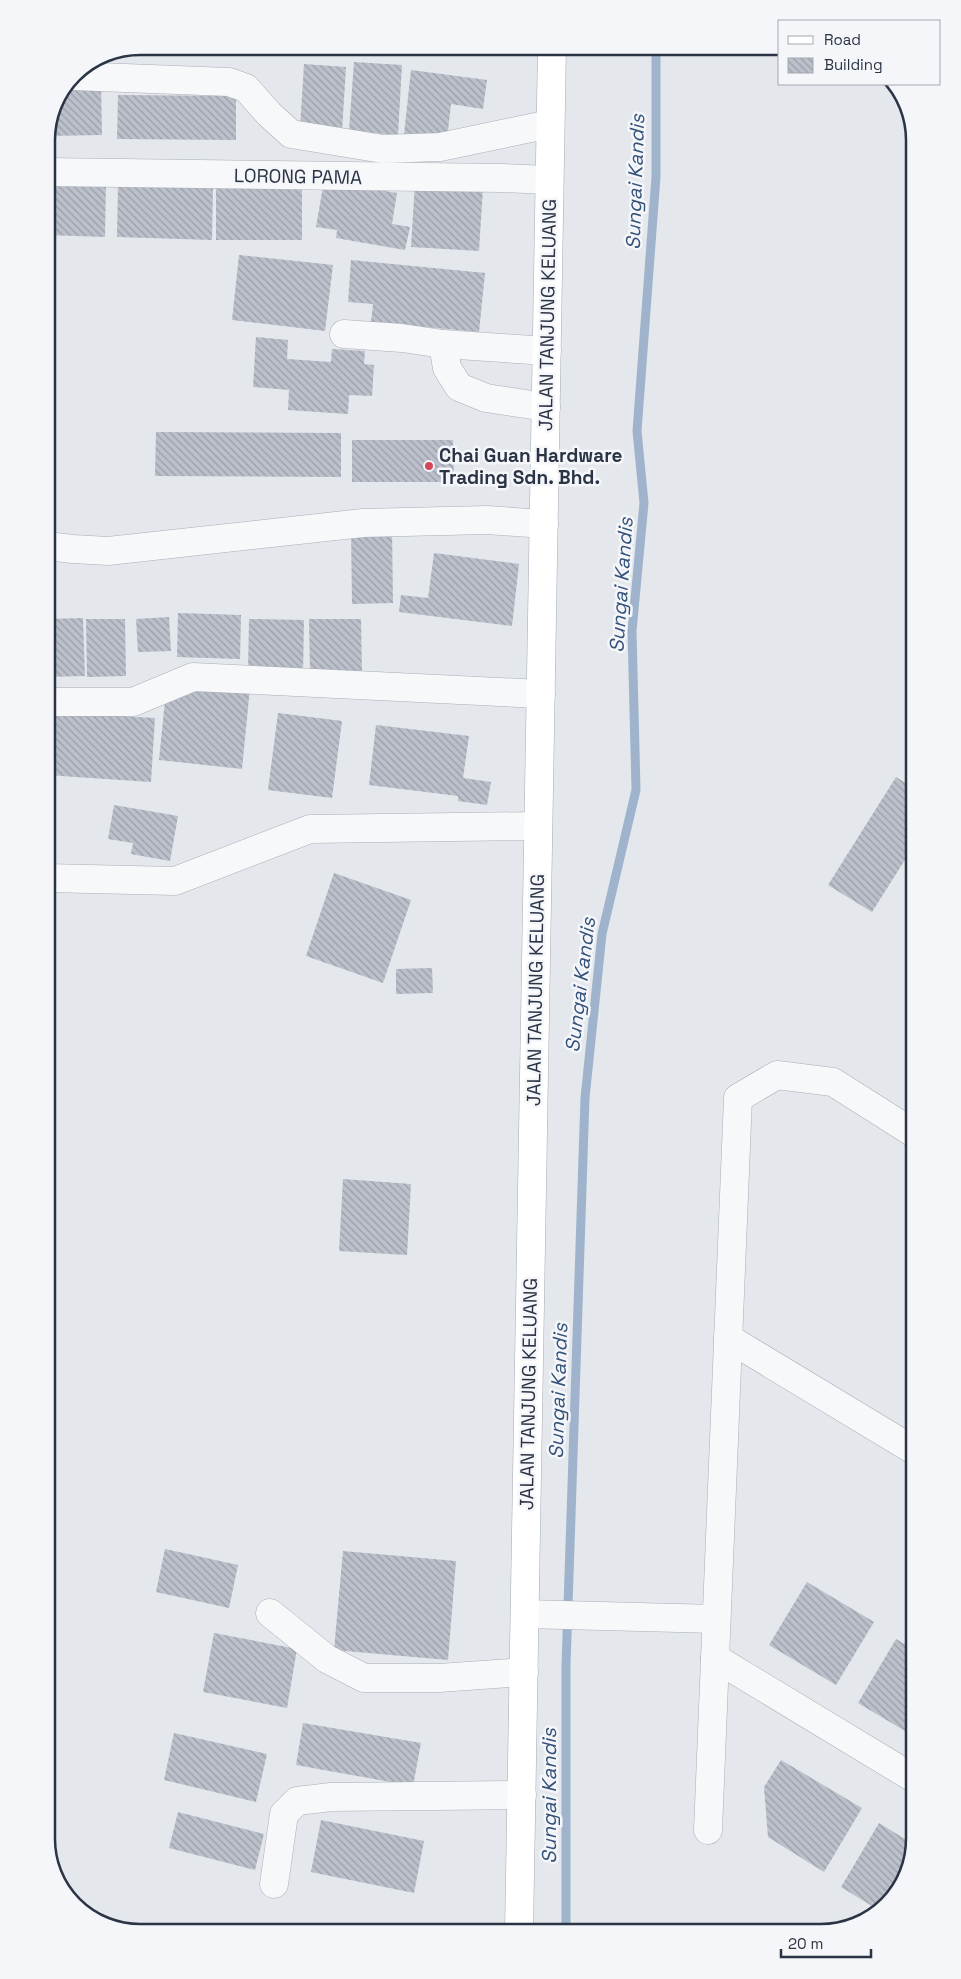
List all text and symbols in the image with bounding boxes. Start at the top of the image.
legend [778,20,941,85]
text: Road [824,30,861,49]
text: Building [824,55,883,74]
water label: Sungai Kandis [620,112,650,250]
street label: LORONG PAMA [234,163,362,190]
street label: JALAN TANJUNG KELUANG [533,199,562,431]
place label: Chai Guan Hardware Trading Sdn. Bhd. [439,443,622,490]
marker: Chai Guan Hardware Trading Sdn. Bhd. [423,460,435,472]
water label: Sungai Kandis [603,515,639,653]
street label: JALAN TANJUNG KELUANG [521,874,550,1106]
water label: Sungai Kandis [559,915,601,1054]
street label: JALAN TANJUNG KELUANG [514,1278,543,1510]
water label: Sungai Kandis [543,1321,573,1459]
water label: Sungai Kandis [536,1727,562,1864]
scale bar [781,1926,871,1958]
text: 20 m [788,1934,823,1953]

